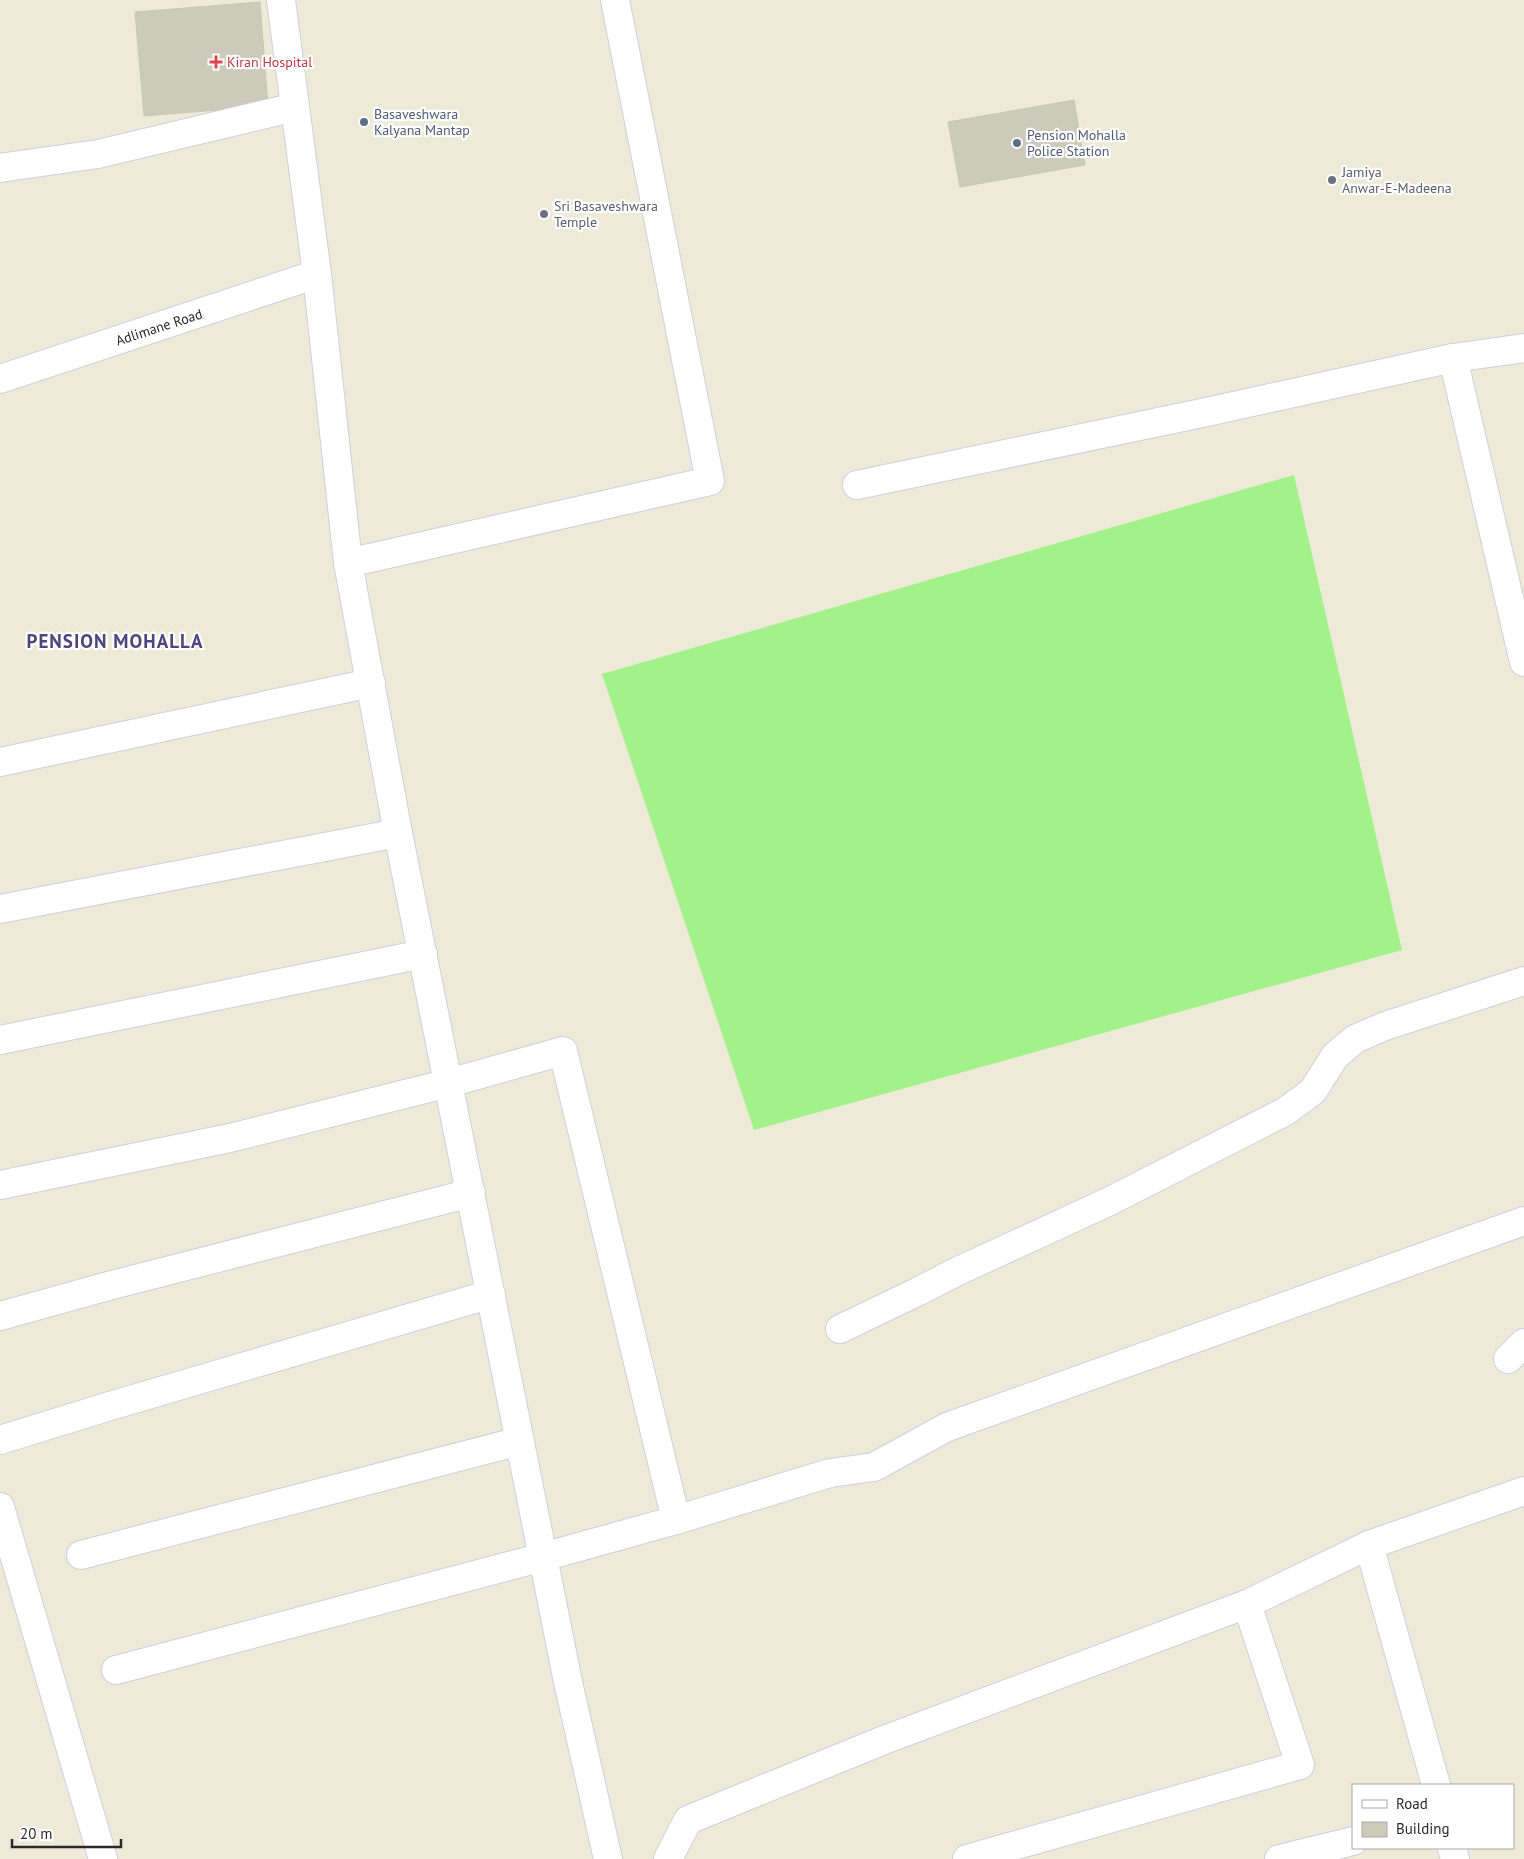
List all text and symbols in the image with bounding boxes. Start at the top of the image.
place label: Kiran Hospital [227,53,312,71]
marker: Kiran Hospital [209,55,223,69]
place label: Basaveshwara Kalyana Mantap [374,105,470,139]
marker: Basaveshwara Kalyana Mantap [358,116,370,128]
place label: Pension Mohalla Police Station [1027,126,1126,160]
marker: Pension Mohalla Police Station [1011,137,1023,149]
place label: Jamiya Anwar-E-Madeena [1341,163,1452,197]
marker: Jamiya Anwar-E-Madeena [1326,174,1338,186]
place label: Sri Basaveshwara Temple [554,197,658,231]
marker: Sri Basaveshwara Temple [538,208,550,220]
street label: Adlimane Road [113,305,205,349]
district label: PENSION MOHALLA [27,629,203,653]
legend [1352,1784,1514,1849]
text: Road [1396,1794,1428,1813]
scale bar [12,1816,121,1848]
text: Building [1396,1819,1450,1838]
text: 20 m [20,1824,53,1843]

